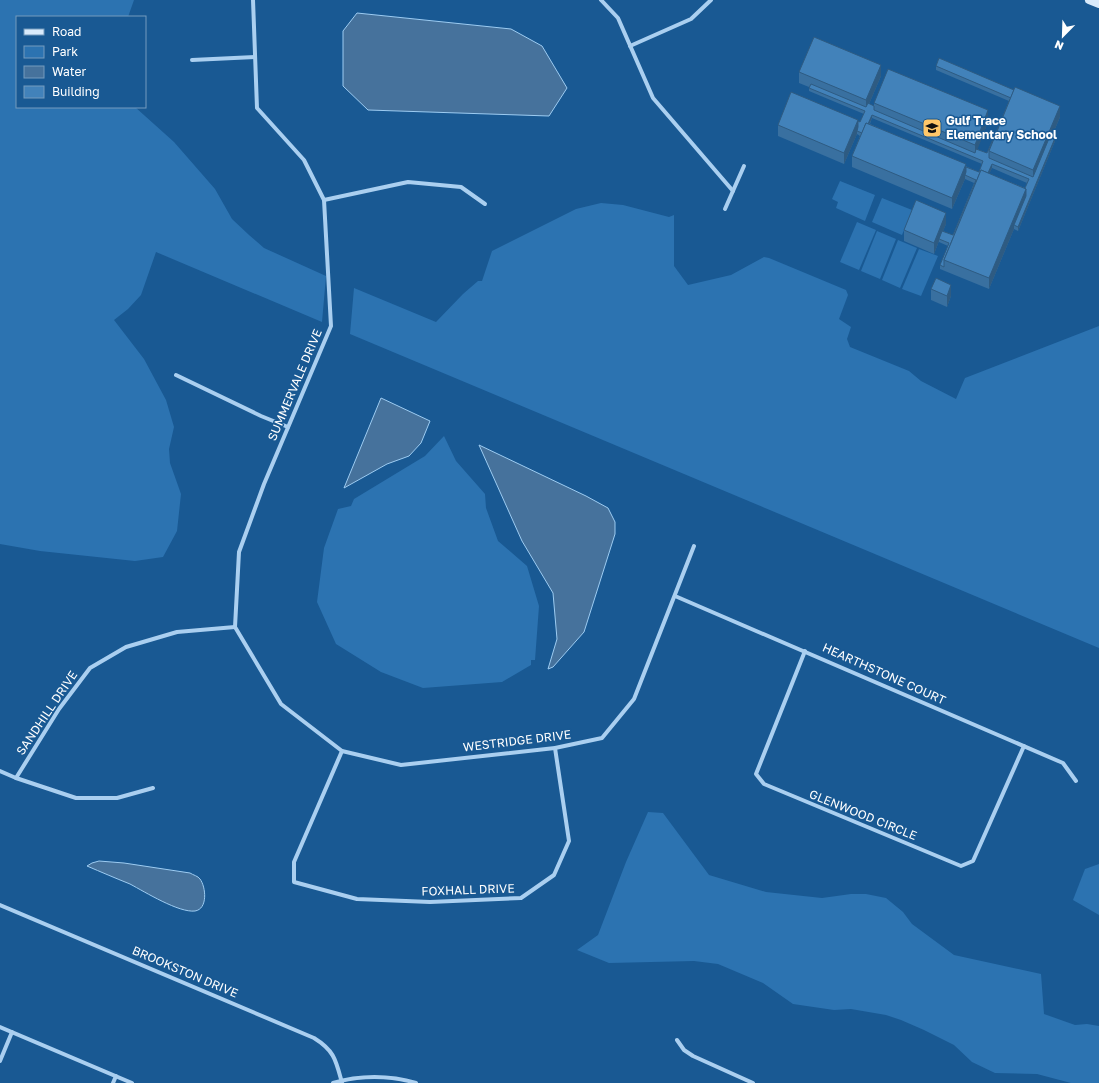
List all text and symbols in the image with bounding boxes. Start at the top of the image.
legend [16,16,146,108]
north arrow [1043,16,1083,56]
text: Road [52,24,81,39]
text: N [1053,38,1065,53]
text: Park [52,44,78,59]
text: Water [52,64,86,79]
text: Building [52,84,100,99]
place label: Gulf Trace Elementary School [946,113,1057,142]
school or university icon: Gulf Trace Elementary School [921,117,943,139]
street label: SUMMERVALE DRIVE [264,327,325,443]
street label: HEARTHSTONE COURT [820,640,949,708]
street label: SANDHILL DRIVE [13,668,80,758]
street label: WESTRIDGE DRIVE [462,726,572,755]
street label: GLENWOOD CIRCLE [807,786,919,843]
street label: FOXHALL DRIVE [421,880,515,899]
street label: BROOKSTON DRIVE [130,942,240,1001]

